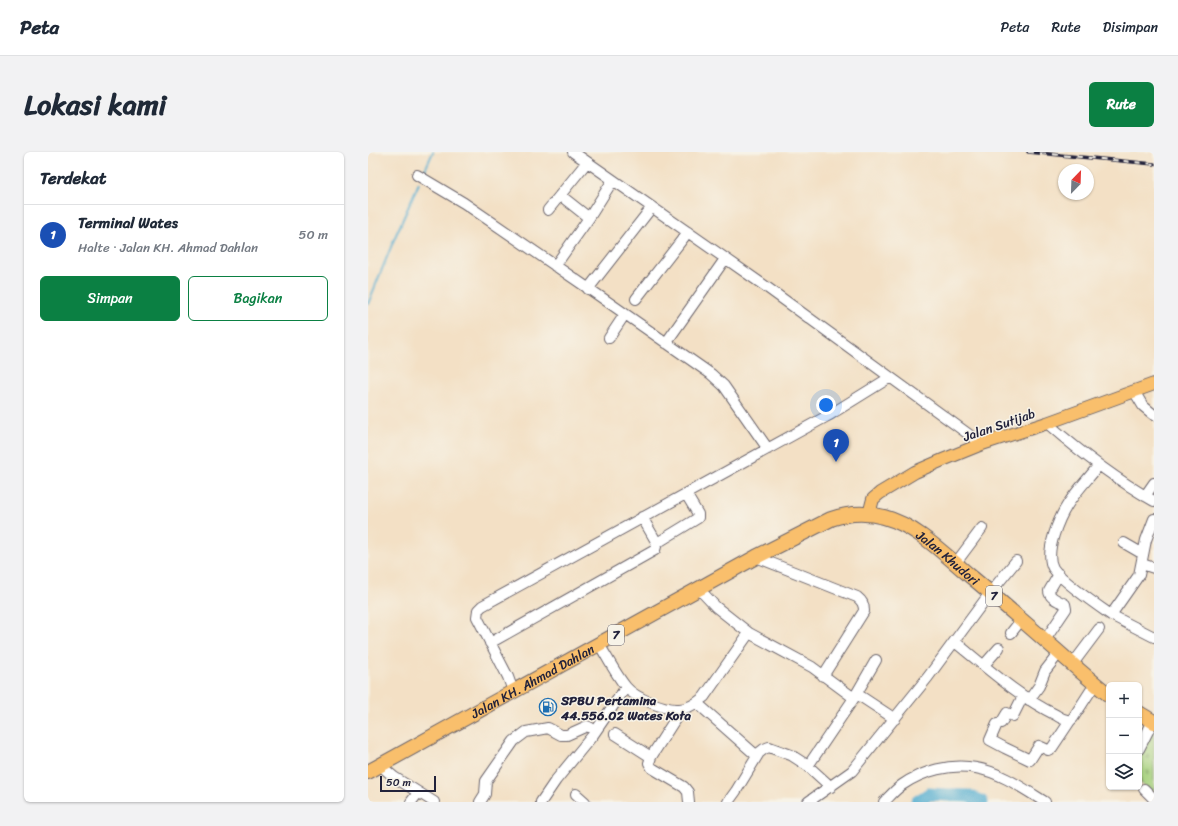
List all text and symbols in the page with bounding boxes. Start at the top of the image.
text: Peta [20,11,59,44]
text: Peta [1001,15,1029,40]
text: Rute [1051,15,1081,40]
text: Disimpan [1103,15,1158,40]
text: Lokasi kami [24,80,166,129]
button: Rute [1089,82,1154,127]
text: Terdekat [40,163,106,193]
north arrow [1058,164,1094,200]
text: Terminal Wates [78,210,178,236]
text: 1 [50,223,56,246]
text: 50 m [298,223,328,246]
text: Halte · Jalan KH. Ahmad Dahlan [78,236,258,259]
button: Simpan [40,276,180,321]
button: Bagikan [188,276,328,321]
your location [816,395,836,415]
street label: Jalan Sutijab [959,402,1038,448]
pin: 1 [823,429,849,462]
street label: Jalan Khudori [911,523,985,591]
road number: 7 [986,586,1002,606]
road number: 7 [608,625,624,645]
street label: Jalan KH. Ahmad Dahlan [466,637,598,725]
map controls [1106,682,1142,790]
button: + [1106,682,1142,718]
place label: SPBU Pertamina 44.556.02 Wates Kota [560,689,692,727]
fuel station icon: SPBU Pertamina 44.556.02 Wates Kota [538,697,558,717]
button: − [1106,718,1142,754]
button: layers [1106,754,1142,790]
text: 50 m [386,773,411,792]
scale bar [380,774,436,793]

